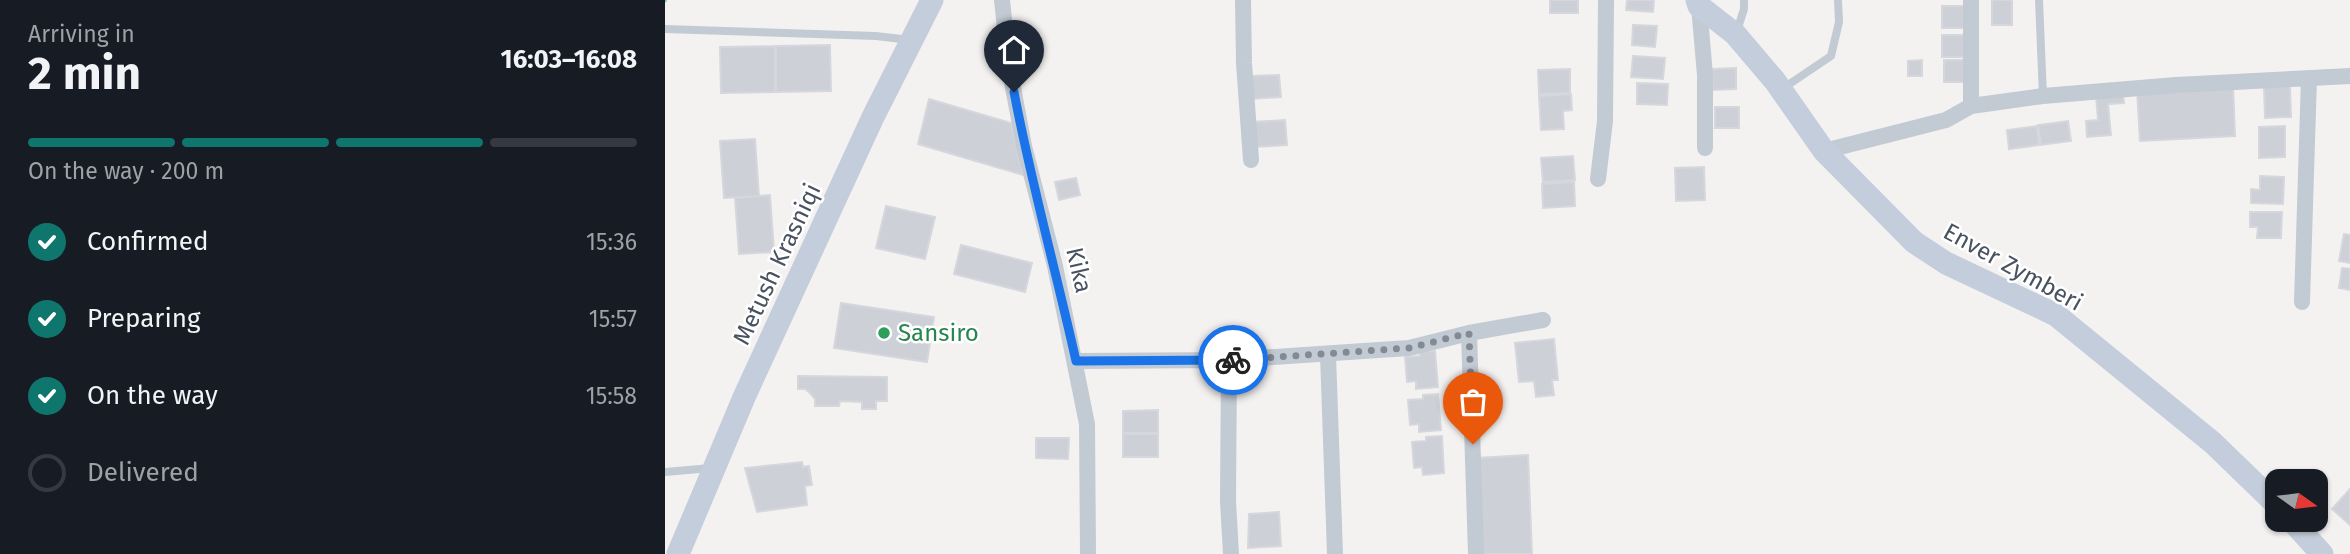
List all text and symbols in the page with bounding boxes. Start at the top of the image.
text: Arriving in [28,20,135,48]
pin [984,20,1044,92]
icon: home [995,31,1033,69]
text: 16:03–16:08 [501,44,637,75]
text: 2 min [28,46,141,101]
text: On the way · 200 m [28,157,224,185]
street label: Metush Krasniqi [727,179,827,349]
street label: Enver Zymberi [1939,217,2087,317]
icon: check [28,223,66,261]
text: Confirmed [87,226,208,257]
text: 15:36 [586,228,637,256]
street label: Kika [1060,244,1098,296]
icon: check [28,300,66,338]
text: Preparing [87,303,200,334]
text: 15:57 [589,305,637,333]
place label: Sansiro [898,319,979,347]
marker: Sansiro [876,325,892,341]
courier [1198,325,1268,395]
icon: bike [1214,341,1252,379]
pin [1443,372,1503,444]
icon: check [28,377,66,415]
text: On the way [87,380,218,411]
text: 15:58 [586,382,637,410]
icon: bag [1454,383,1492,421]
text: Delivered [87,457,199,488]
north arrow [2265,469,2327,532]
map controls [2265,469,2328,532]

